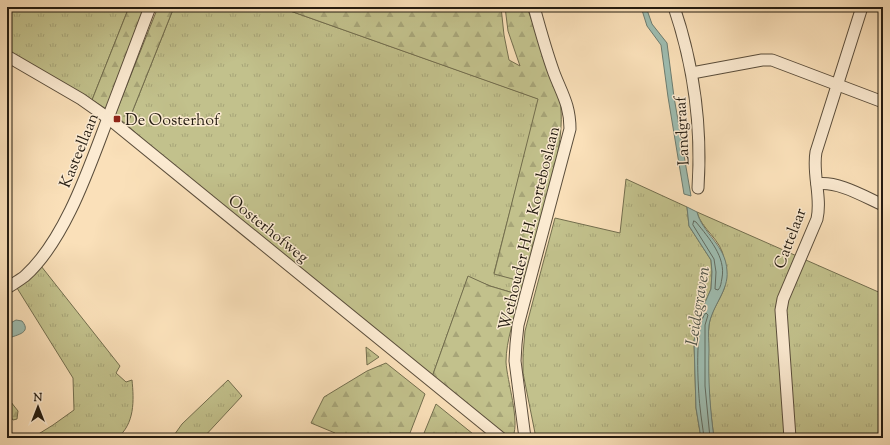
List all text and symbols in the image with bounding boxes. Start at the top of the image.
street label: Landgraaf [670,94,697,166]
street label: Kasteellaan [55,110,106,192]
place label: De Oosterhof [125,110,221,133]
marker: De Oosterhof [112,114,122,124]
street label: Wethouder H.H. Korteboslaan [494,124,567,333]
street label: Oosterhofweg [222,190,313,270]
street label: Cattelaar [769,205,813,273]
water label: Leidegraven [681,265,717,348]
north arrow [18,387,58,427]
text: N [33,390,43,406]

